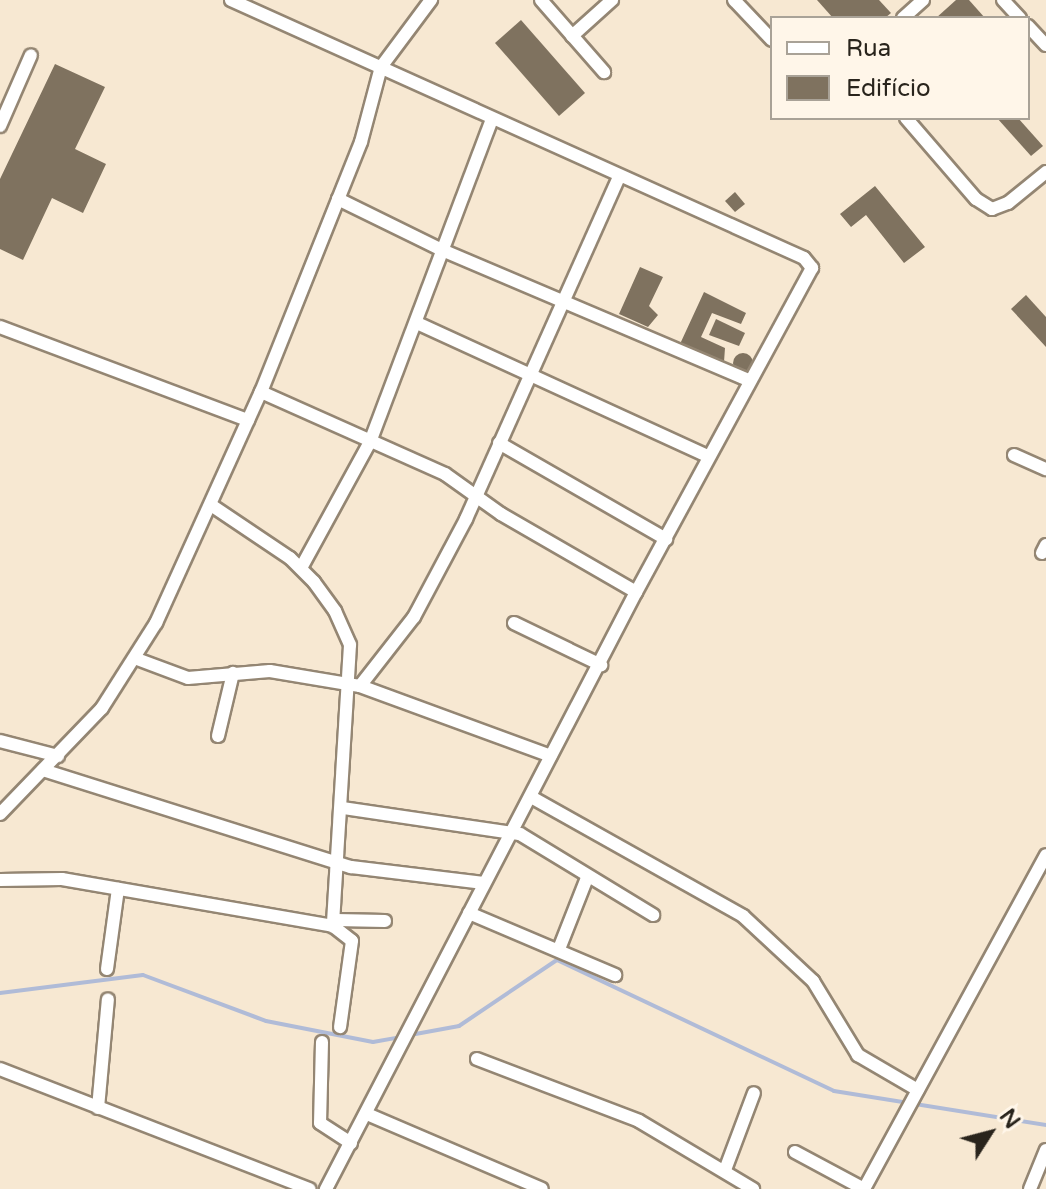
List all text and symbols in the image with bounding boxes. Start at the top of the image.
legend [770,16,1030,120]
text: Rua [846,34,891,63]
text: Edifício [846,74,931,103]
north arrow [950,1093,1030,1173]
text: N [994,1104,1025,1134]

